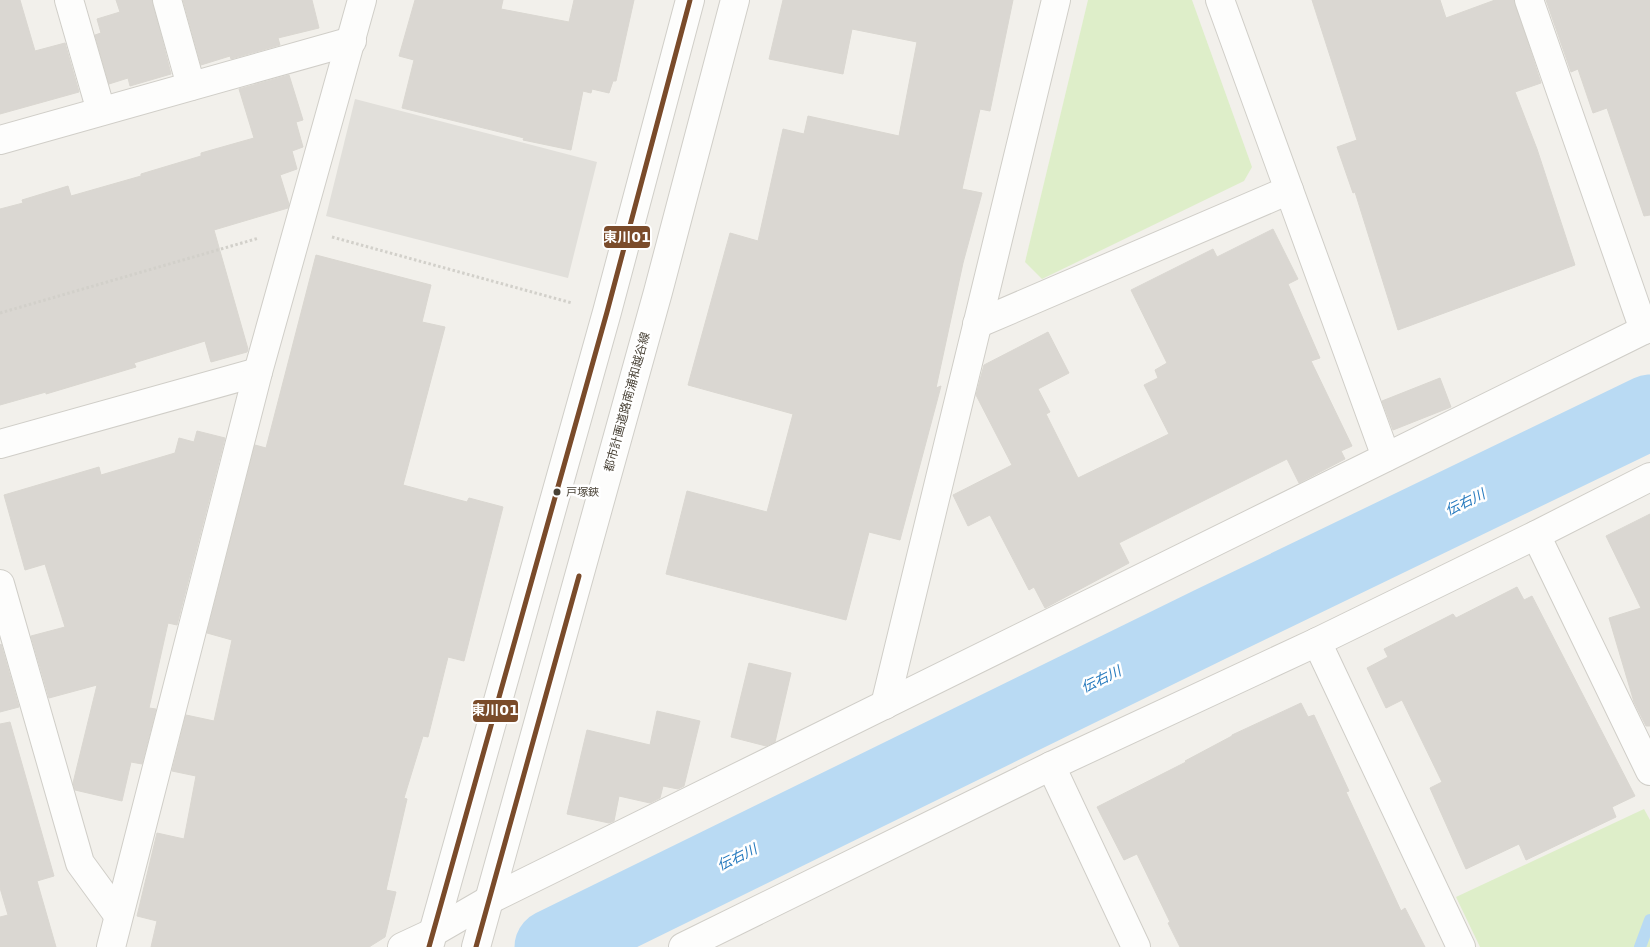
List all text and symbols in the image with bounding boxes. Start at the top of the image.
line badge: 東川01 [603,225,651,249]
text: 東川01 [603,229,651,245]
street label: 都市計画道路南浦和越谷線 [602,331,652,473]
water label: 伝右川 [1443,485,1489,518]
place label: 戸塚鋏 [566,486,599,499]
marker: 戸塚鋏 [552,487,562,497]
water label: 伝右川 [1079,662,1125,695]
line badge: 東川01 [472,699,519,723]
text: 東川01 [471,702,519,718]
water label: 伝右川 [715,840,761,873]

